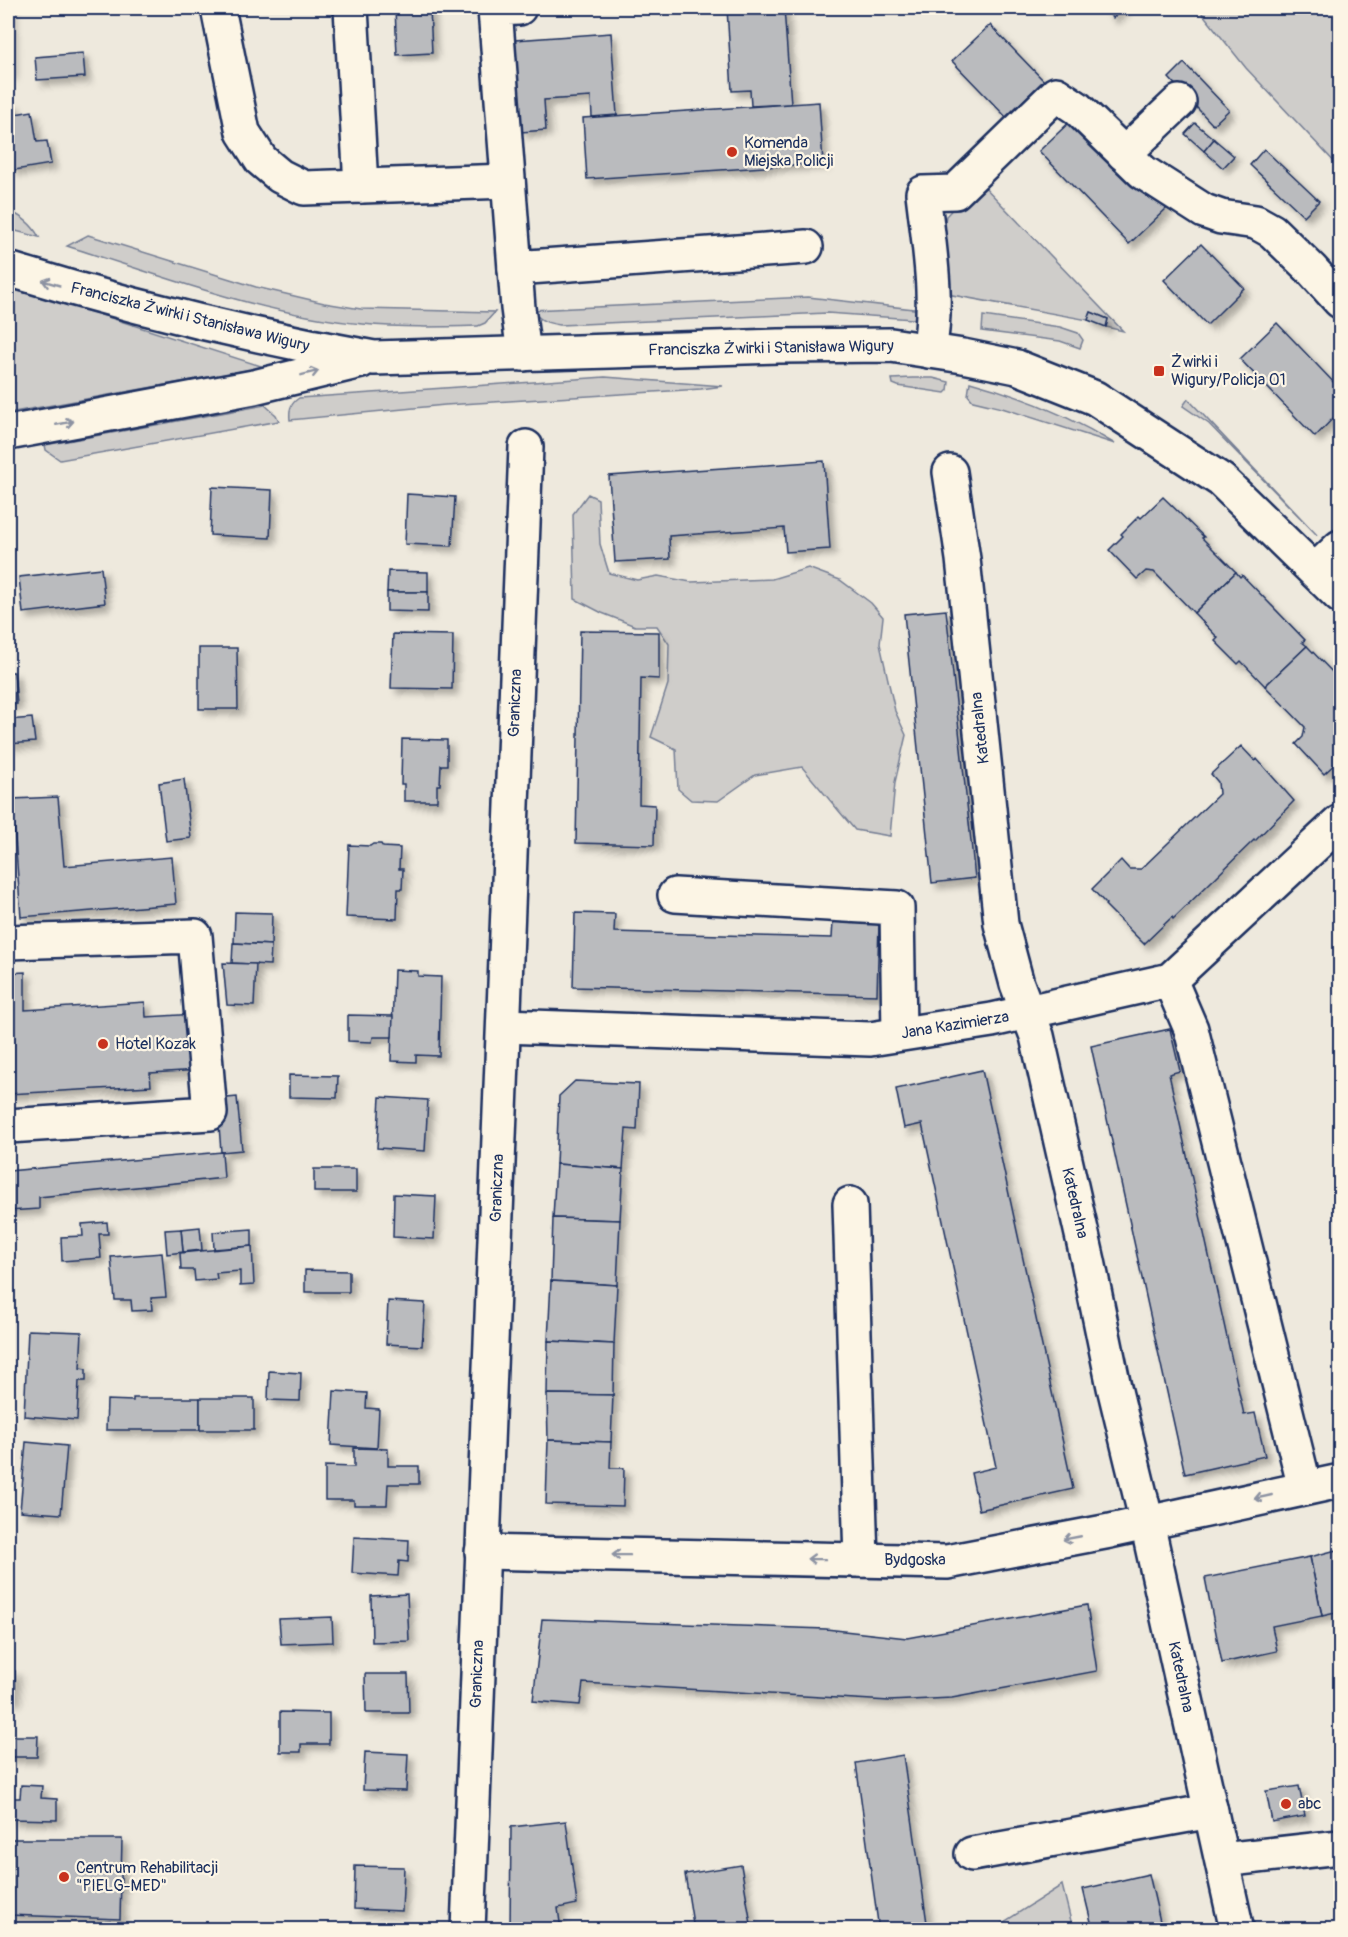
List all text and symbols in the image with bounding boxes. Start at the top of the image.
place label: Komenda Miejska Policji [744,133,834,171]
marker: Komenda Miejska Policji [725,145,739,159]
one-way arrow [42,276,61,288]
street label: Franciszka Żwirki i Stanisława Wigury [68,278,312,356]
street label: Franciszka Żwirki i Stanisława Wigury [648,336,894,360]
place label: Żwirki i Wigury/Policja 01 [1171,352,1286,390]
marker: Żwirki i Wigury/Policja 01 [1152,364,1166,378]
one-way arrow [301,367,320,379]
one-way arrow [55,417,74,428]
street label: Graniczna [504,669,526,737]
street label: Katedralna [966,691,994,765]
street label: Jana Kazimierza [900,1007,1010,1043]
place label: Hotel Kozak [115,1034,196,1054]
marker: Hotel Kozak [96,1037,110,1051]
street label: Graniczna [486,1154,508,1222]
street label: Katedralna [1057,1166,1093,1240]
one-way arrow [1253,1492,1273,1503]
one-way arrow [1063,1533,1082,1544]
one-way arrow [612,1549,632,1561]
street label: Bydgoska [884,1550,946,1570]
one-way arrow [807,1553,827,1565]
street label: Graniczna [466,1640,488,1708]
street label: Katedralna [1164,1640,1198,1714]
place label: abc [1298,1794,1321,1814]
marker: abc [1279,1797,1293,1811]
place label: Centrum Rehabilitacji "PIELG-MED" [76,1858,218,1896]
marker: Centrum Rehabilitacji "PIELG-MED" [57,1870,71,1884]

